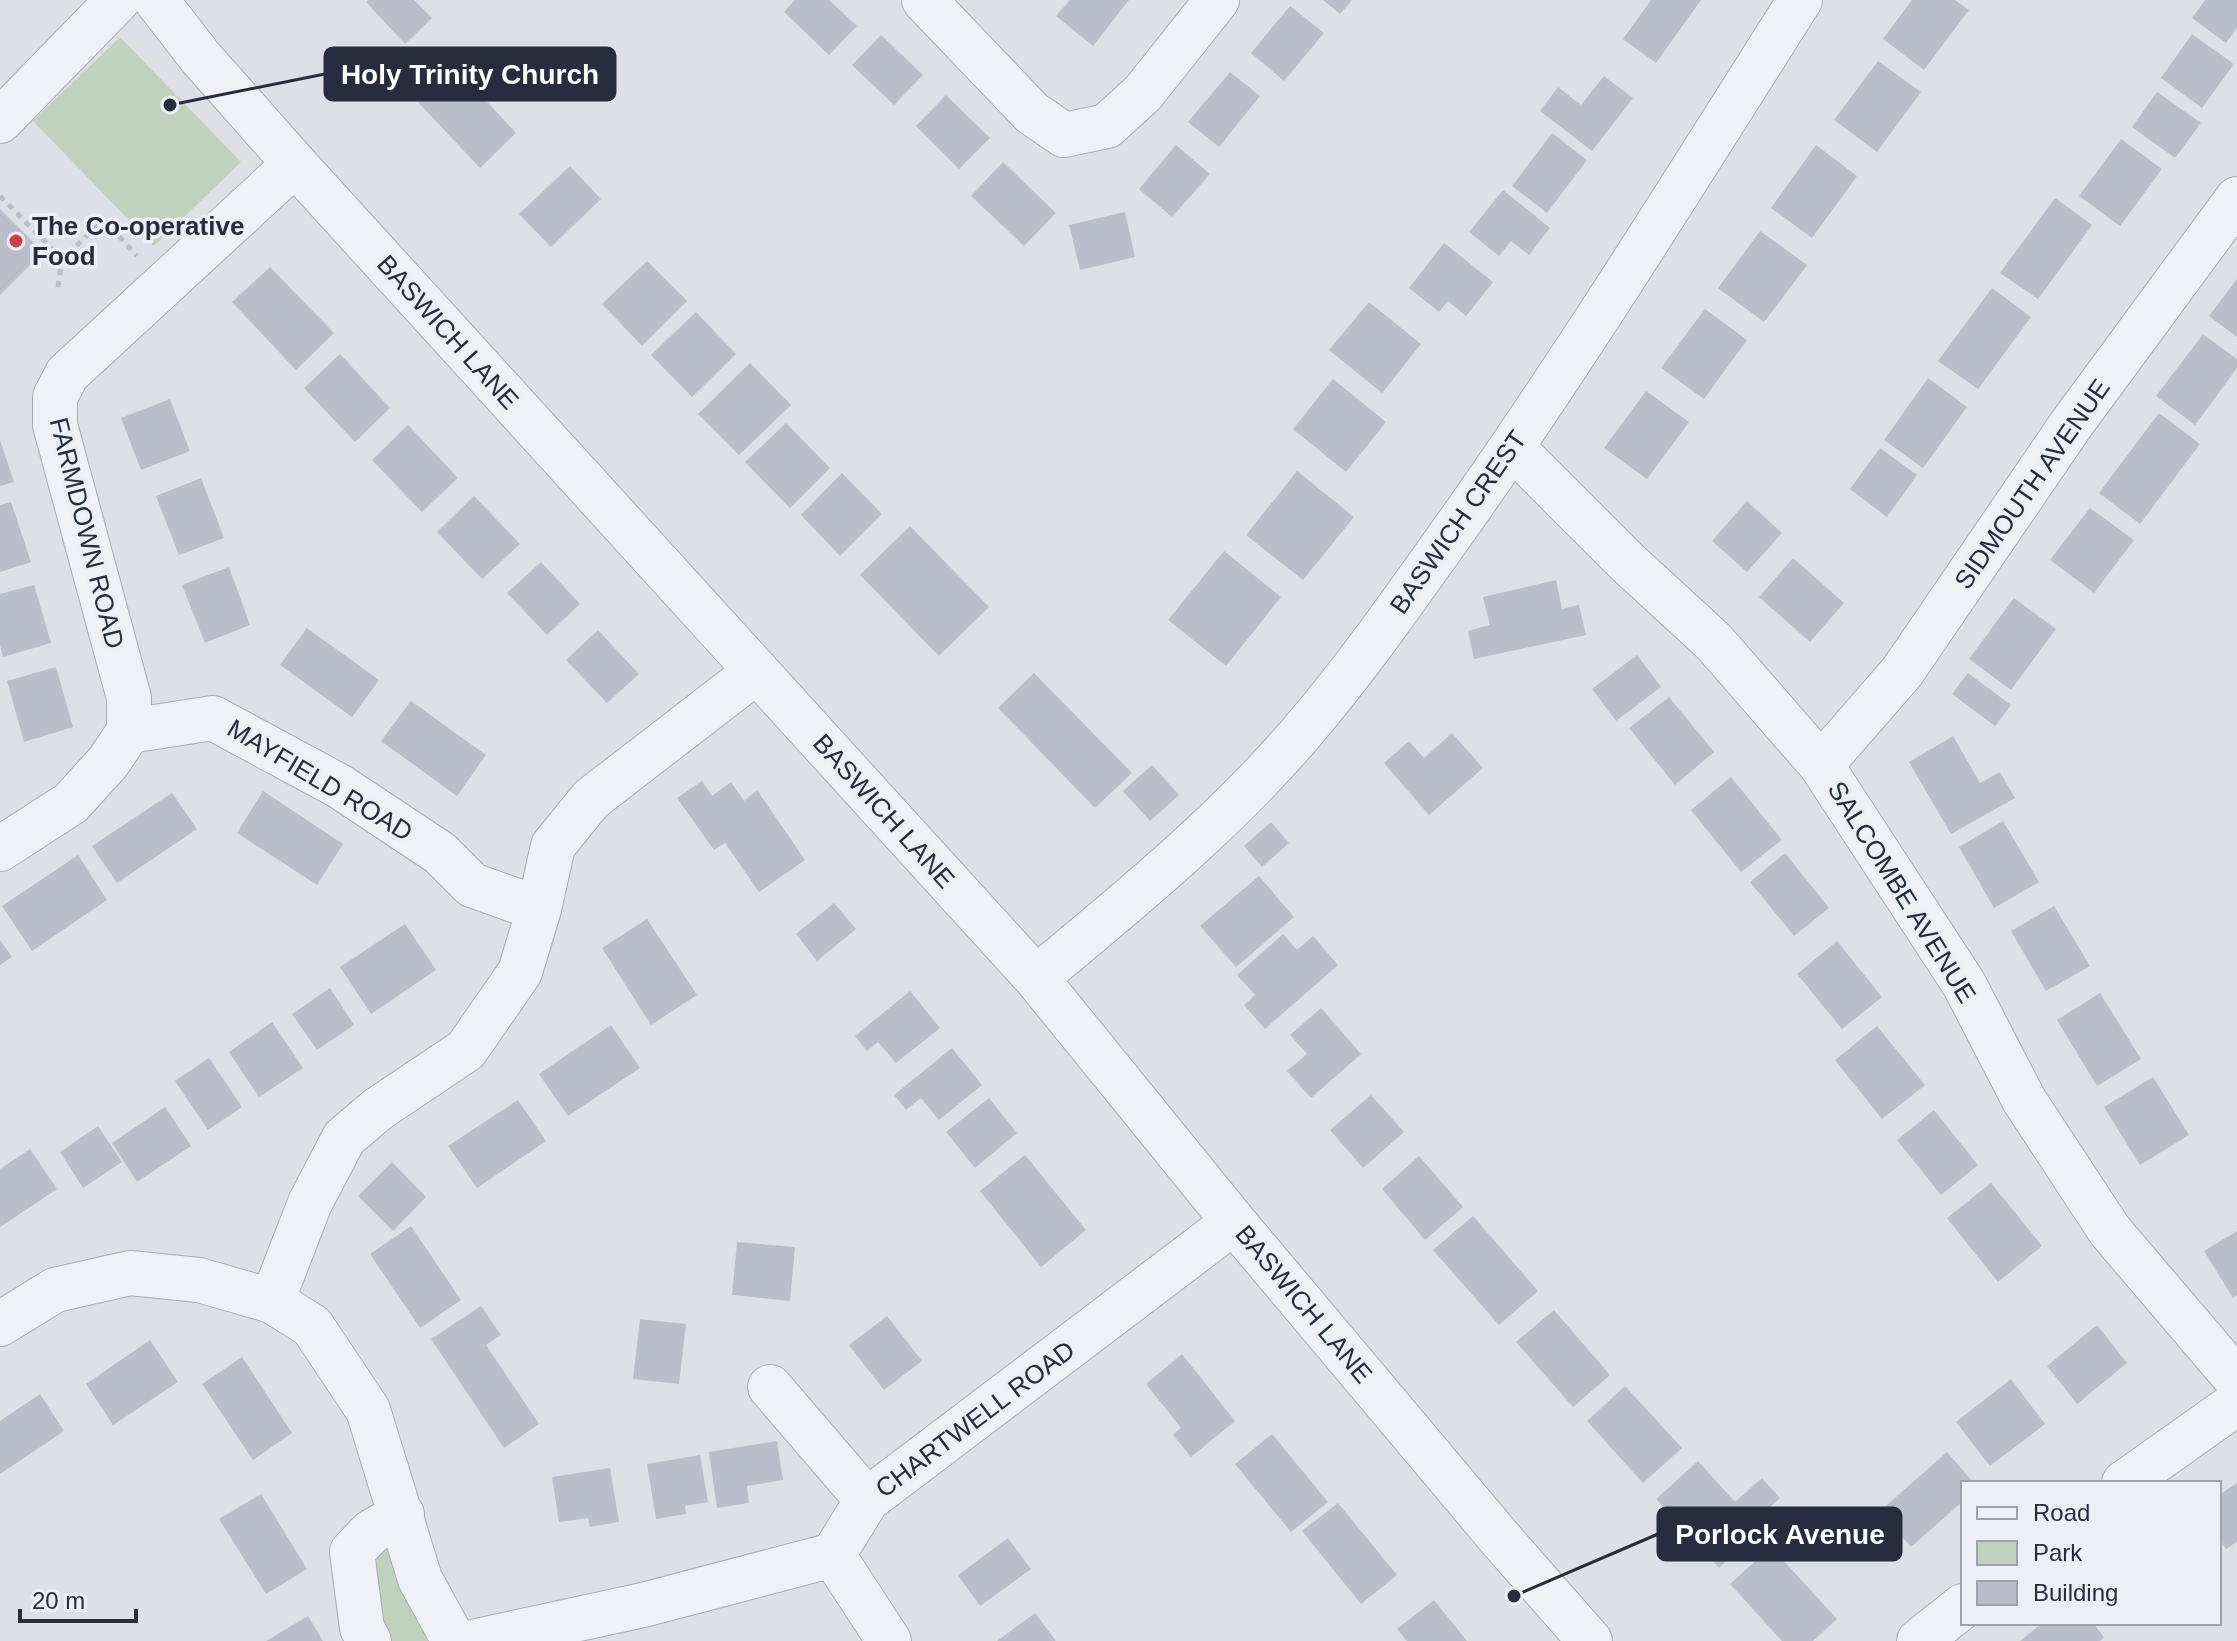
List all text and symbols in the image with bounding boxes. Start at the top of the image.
callout: Holy Trinity Church [325,48,615,100]
text: Holy Trinity Church [341,59,599,90]
place label: The Co-operative Food [32,211,244,271]
marker: The Co-operative Food [7,232,25,250]
street label: BASWICH LANE [371,249,525,415]
street label: SIDMOUTH AVENUE [1948,373,2116,595]
street label: FARMDOWN ROAD [44,414,130,652]
street label: BASWICH CREST [1384,425,1532,619]
street label: MAYFIELD ROAD [222,713,418,847]
street label: BASWICH LANE [807,728,961,894]
street label: SALCOMBE AVENUE [1822,776,1982,1008]
street label: BASWICH LANE [1229,1219,1379,1389]
street label: CHARTWELL ROAD [870,1334,1080,1504]
legend [1961,1481,2221,1625]
text: Road [2033,1499,2090,1526]
callout: Porlock Avenue [1658,1508,1901,1560]
text: Porlock Avenue [1675,1519,1885,1550]
text: Park [2033,1539,2083,1566]
scale bar [20,1573,136,1623]
text: Building [2033,1579,2118,1606]
text: 20 m [32,1587,85,1614]

